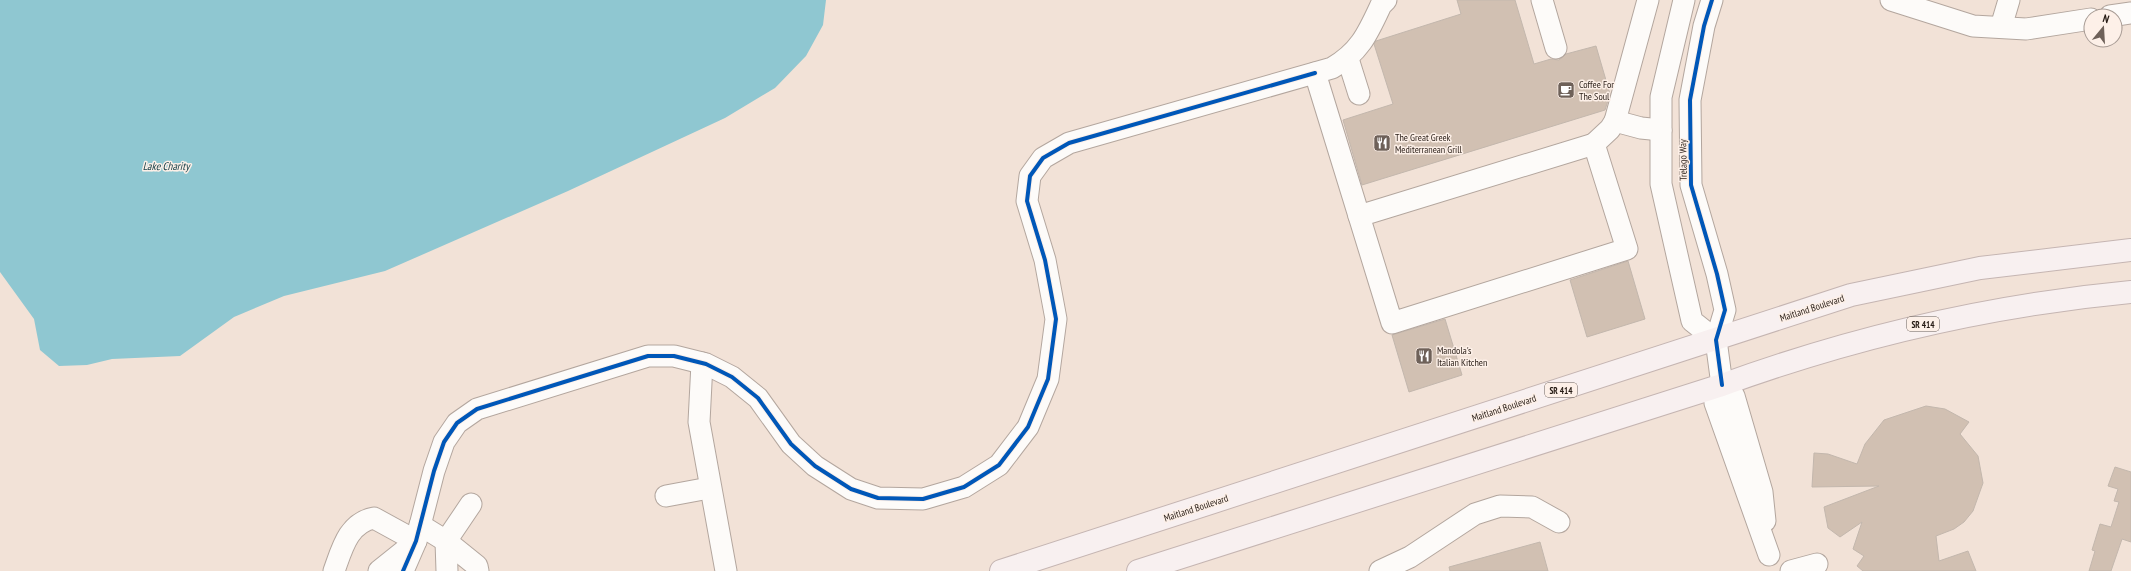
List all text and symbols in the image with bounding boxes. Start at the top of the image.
north arrow [2083,8,2123,48]
text: N [2101,11,2111,26]
place label: Coffee For The Soul [1579,78,1614,103]
cafe icon: Coffee For The Soul [1556,80,1576,100]
place label: The Great Greek Mediterranean Grill [1395,131,1462,156]
restaurant icon: The Great Greek Mediterranean Grill [1372,133,1392,153]
street label: Trelago Way [1676,139,1690,181]
water label: Lake Charity [143,159,191,173]
street label: Maitland Boulevard [1778,291,1846,325]
road number: SR 414 [1907,317,1939,331]
place label: Mandola's Italian Kitchen [1437,344,1487,369]
restaurant icon: Mandola's Italian Kitchen [1414,346,1434,366]
road number: SR 414 [1545,383,1577,397]
street label: Maitland Boulevard [1470,391,1538,425]
street label: Maitland Boulevard [1162,491,1230,525]

